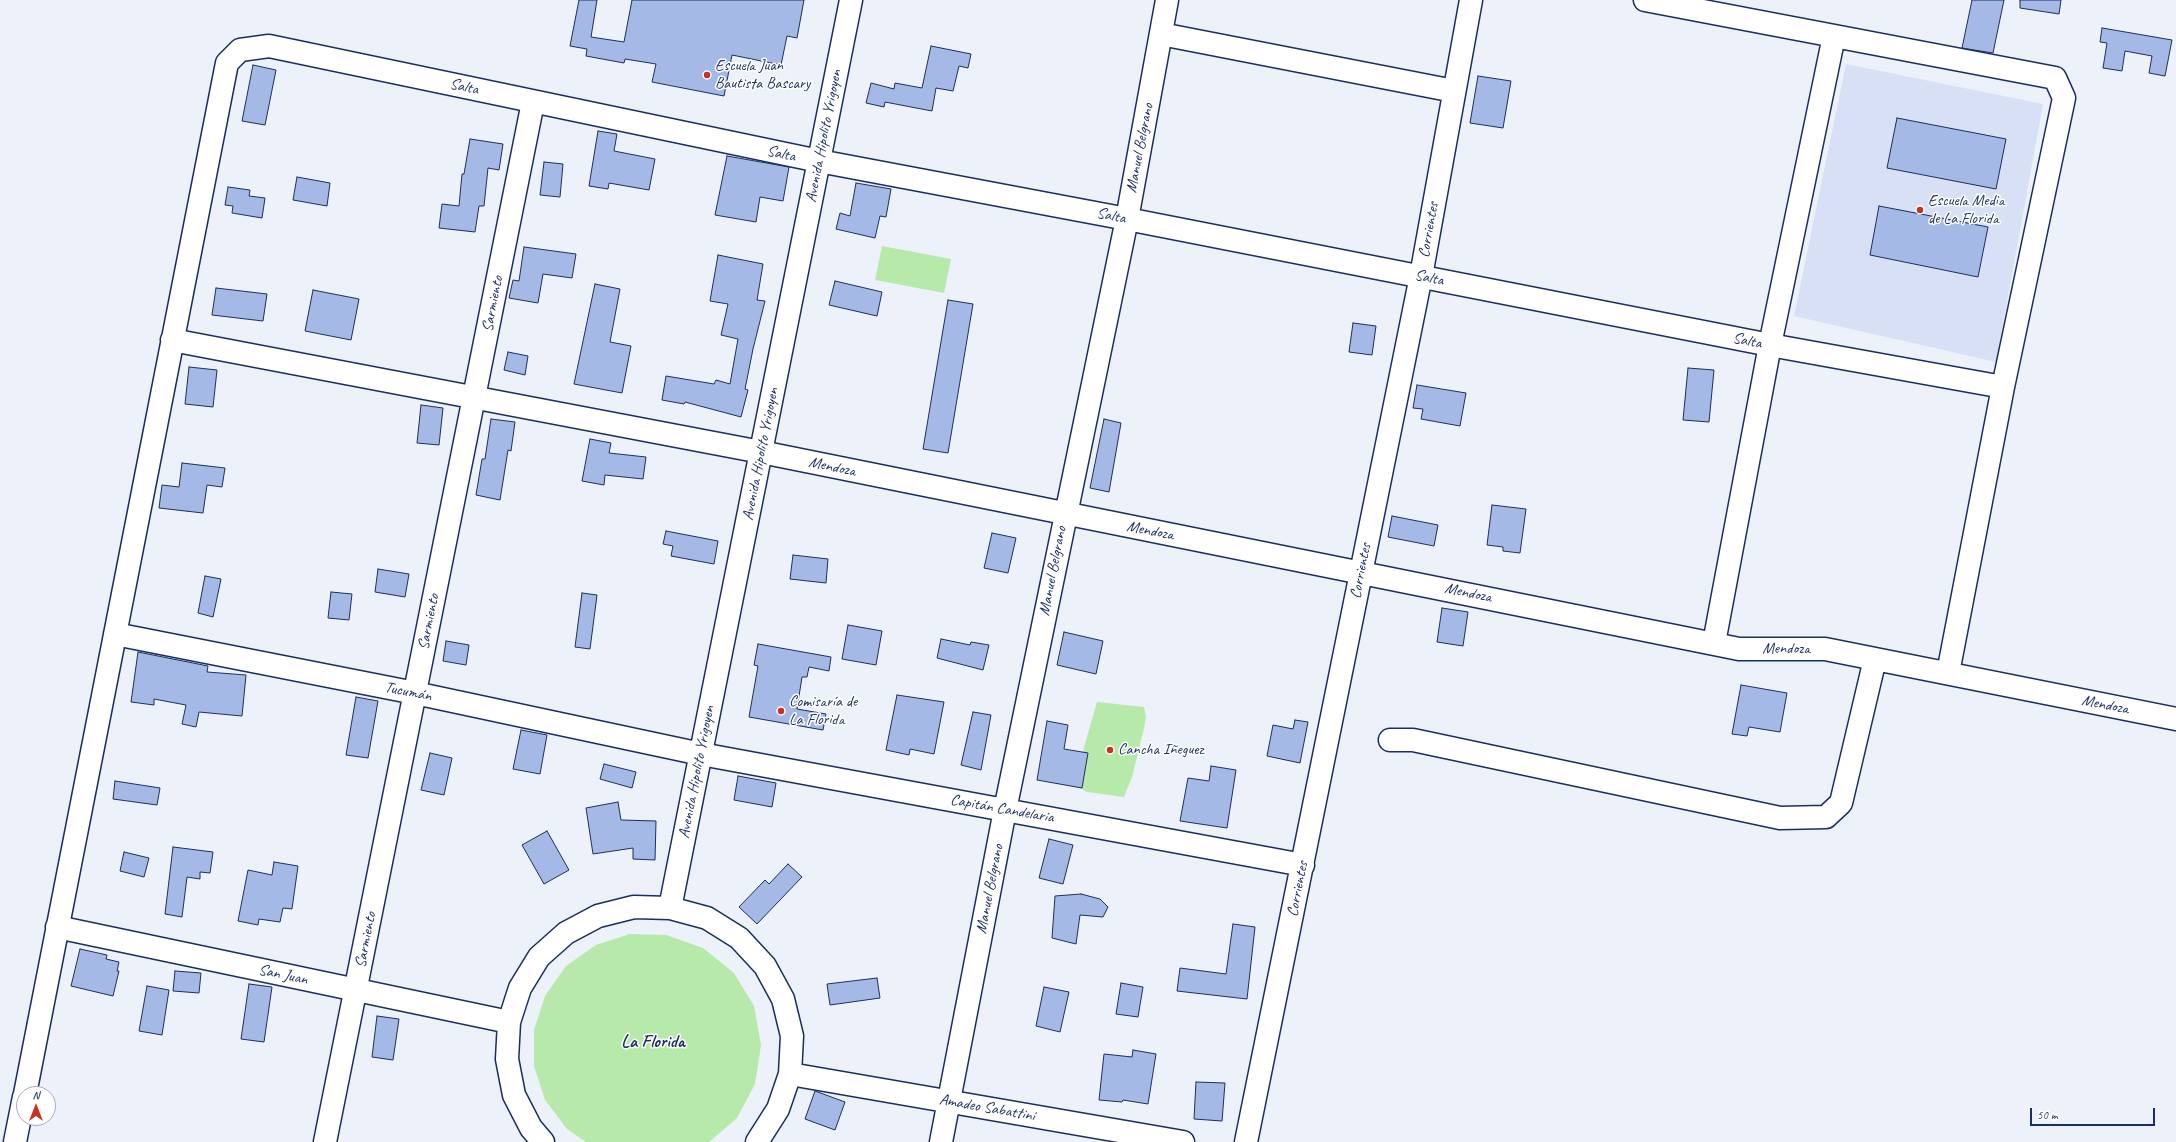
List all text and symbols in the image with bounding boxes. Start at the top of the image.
place label: Escuela Juan Bautista Bascary [715,56,810,94]
street label: Avenida Hipolito Yrigoyen [802,68,846,204]
marker: Escuela Juan Bautista Bascary [702,70,712,80]
street label: Salta [448,75,480,99]
street label: Manuel Belgrano [1122,102,1158,194]
street label: Salta [765,142,797,166]
place label: Escuela Media de La Florida [1928,191,2004,229]
street label: Corrientes [1415,201,1443,259]
street label: Salta [1095,204,1127,228]
marker: Escuela Media de La Florida [1915,205,1925,215]
street label: Salta [1413,266,1445,290]
street label: Sarmiento [478,274,508,334]
street label: Salta [1731,329,1763,353]
street label: Avenida Hipolito Yrigoyen [739,386,783,522]
street label: Mendoza [807,453,857,481]
street label: Mendoza [1125,517,1175,545]
street label: Manuel Belgrano [1035,525,1071,617]
street label: Corrientes [1346,542,1376,600]
street label: Mendoza [1443,579,1493,607]
street label: Sarmiento [414,592,444,652]
street label: Mendoza [1762,639,1810,659]
street label: Tucumán [383,678,433,706]
street label: Mendoza [2080,691,2130,719]
place label: Comisaría de La Florida [789,692,857,730]
street label: Avenida Hipolito Yrigoyen [675,704,719,840]
marker: Comisaría de La Florida [776,706,786,716]
place label: Cancha Iñeguez [1118,740,1204,760]
marker: Cancha Iñeguez [1105,745,1115,755]
street label: Capitán Candelaria [949,790,1055,828]
street label: Manuel Belgrano [972,843,1008,935]
street label: Corrientes [1283,860,1313,918]
street label: Sarmiento [351,910,381,970]
street label: San Juan [257,960,309,990]
district label: La Florida [621,1031,685,1053]
north arrow [16,1086,56,1126]
text: N [33,1088,39,1102]
street label: Amadeo Sabattini [938,1090,1036,1126]
scale bar [2032,1100,2157,1126]
text: 50 m [2037,1107,2057,1123]

